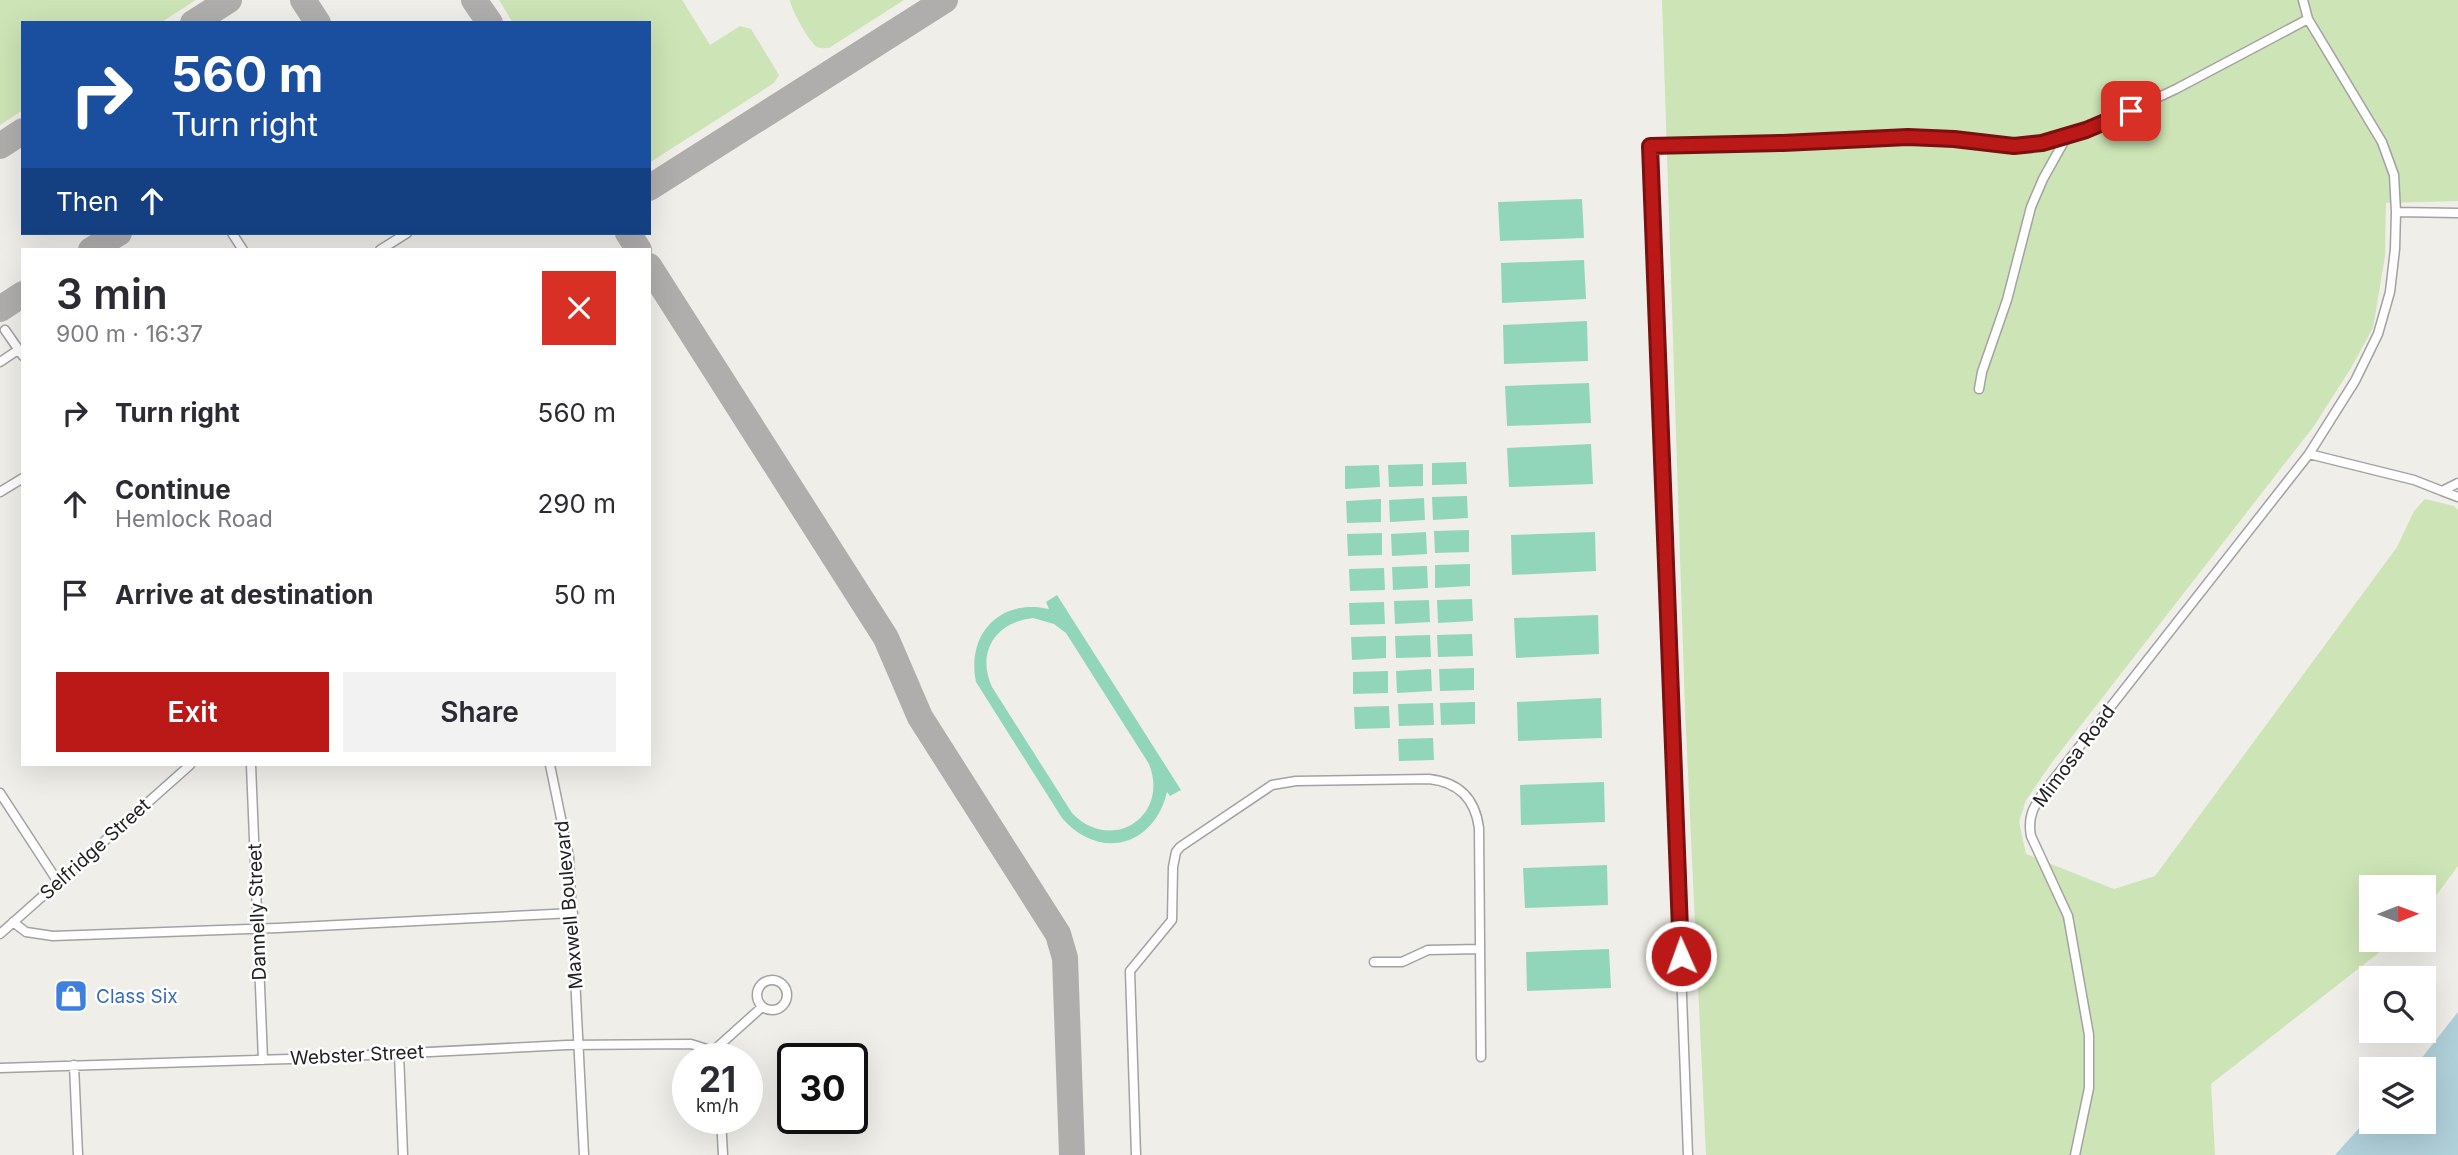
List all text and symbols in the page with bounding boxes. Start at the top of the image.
text: 560 m [171,45,324,104]
icon: right [56,49,147,140]
pin [2101,81,2161,141]
icon: arrive [2112,92,2150,130]
text: Turn right [171,105,318,144]
icon: ahead [133,182,171,220]
text: Then [56,186,119,217]
text: 3 min [56,268,168,319]
button: close [542,271,616,345]
text: 900 m · 16:37 [56,320,203,348]
icon: right [56,394,94,432]
text: Turn right [115,397,240,428]
text: 560 m [538,397,616,428]
text: Continue [115,474,231,505]
icon: ahead [56,485,94,523]
text: 290 m [538,488,616,519]
text: Hemlock Road [115,505,273,533]
icon: arrive [56,576,94,614]
text: Arrive at destination [115,579,374,610]
text: 50 m [554,579,616,610]
button: Exit [56,672,329,752]
button: Share [343,672,616,752]
street label: Mimosa Road [2028,700,2120,812]
street label: Selfridge Street [35,794,155,904]
street label: Maxwell Boulevard [550,820,588,990]
street label: Dannelly Street [243,843,271,981]
north arrow [2359,875,2436,952]
map controls [2359,875,2436,1134]
position arrow [1644,919,1718,993]
button: search [2359,966,2436,1043]
shop icon: Class Six [52,977,90,1015]
place label: Class Six [96,985,178,1008]
street label: Webster Street [290,1040,424,1070]
speed limit sign: 30 [777,1043,868,1134]
button: layers [2359,1057,2436,1134]
text: 21 [699,1058,736,1100]
text: km/h [696,1095,739,1116]

